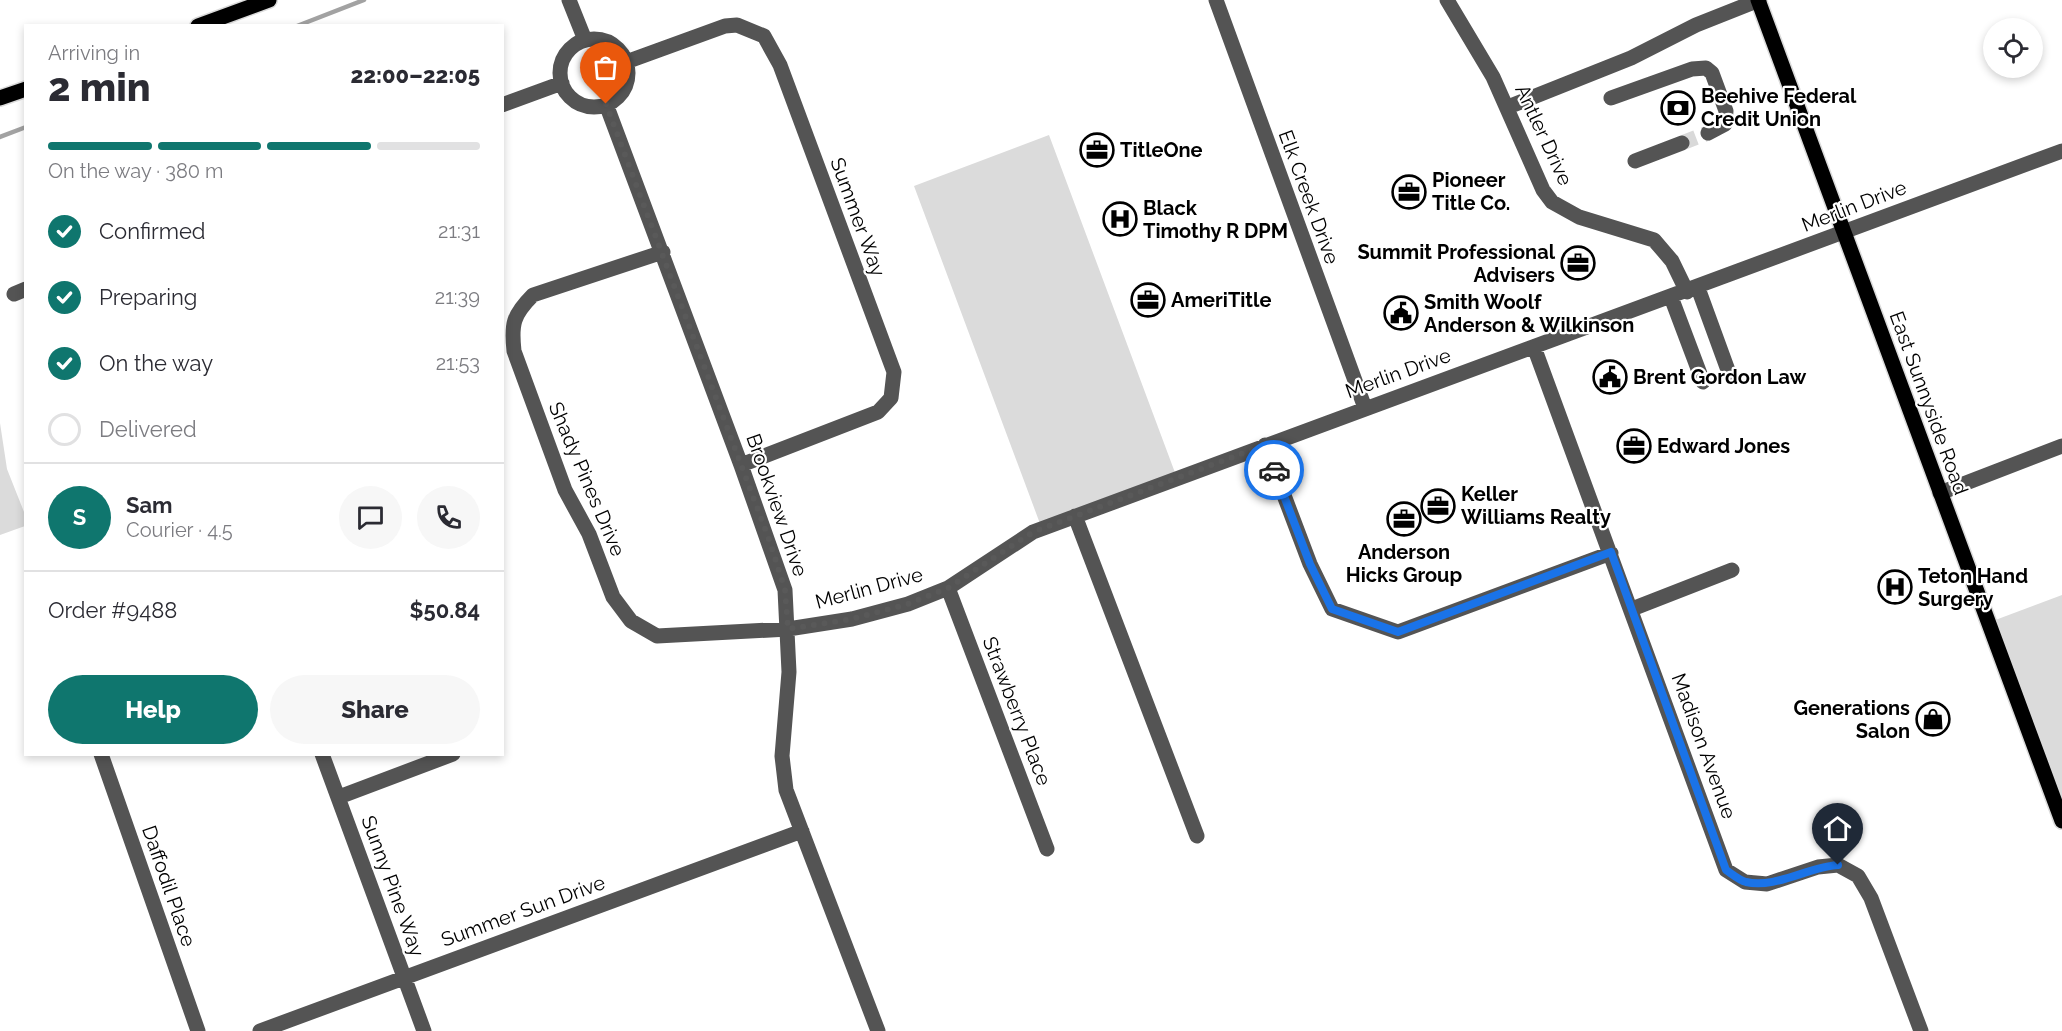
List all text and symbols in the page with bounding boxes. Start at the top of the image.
map controls [1983,18,2043,78]
button: locate [1983,18,2043,78]
text: Arriving in [48,41,140,65]
pin [580,42,631,104]
icon: bag [589,51,622,84]
text: 22:00–22:05 [351,62,480,88]
text: 2 min [48,64,151,110]
street label: Antler Drive [1510,81,1578,189]
place label: Beehive Federal Credit Union [1701,84,1857,131]
bank icon: Beehive Federal Credit Union [1660,90,1696,126]
street label: Elk Creek Drive [1274,127,1344,267]
office icon: TitleOne [1079,132,1115,168]
place label: TitleOne [1120,138,1203,162]
street label: Summer Way [825,154,891,280]
text: On the way · 380 m [48,159,223,183]
place label: Pioneer Title Co. [1432,168,1510,215]
office icon: Pioneer Title Co. [1391,174,1427,210]
street label: Merlin Drive [1798,175,1910,237]
place label: Black Timothy R DPM [1143,196,1288,243]
hospital icon: Black Timothy R DPM [1102,201,1138,237]
icon: check [48,215,81,248]
text: Confirmed [99,218,206,244]
text: 21:31 [438,219,480,243]
place label: Summit Professional Advisers [1357,240,1556,287]
office icon: Summit Professional Advisers [1560,245,1596,281]
icon: check [48,281,81,314]
office icon: AmeriTitle [1130,282,1166,318]
text: Preparing [99,284,197,310]
text: 21:39 [435,285,480,309]
place label: AmeriTitle [1171,288,1271,312]
place label: Smith Woolf Anderson & Wilkinson [1424,290,1634,337]
public building icon: Smith Woolf Anderson & Wilkinson [1383,295,1419,331]
street label: East Sunnyside Road [1885,308,1973,498]
street label: Merlin Drive [1342,343,1454,403]
icon: check [48,347,81,380]
text: On the way [99,350,213,376]
text: 21:53 [436,351,480,375]
public building icon: Brent Gordon Law [1592,359,1628,395]
place label: Brent Gordon Law [1633,365,1807,389]
street label: Shady Pines Drive [544,398,630,560]
text: Delivered [99,416,197,442]
office icon: Edward Jones [1616,428,1652,464]
street label: Brookview Drive [741,430,813,580]
place label: Edward Jones [1657,434,1790,458]
courier [1244,440,1304,500]
icon: car [1258,454,1291,487]
place label: Keller Williams Realty [1461,482,1611,529]
button: chat [339,486,402,549]
button: phone [417,486,480,549]
office icon: Keller Williams Realty [1420,488,1456,524]
text: Sam [126,492,173,518]
office icon: Anderson Hicks Group [1386,501,1422,537]
text: S [73,504,86,530]
text: Courier · 4.5 [126,518,233,542]
place label: Anderson Hicks Group [1346,540,1462,587]
street label: Merlin Drive [813,562,926,614]
place label: Teton Hand Surgery [1918,564,2028,611]
hospital icon: Teton Hand Surgery [1877,569,1913,605]
text: Order #9488 [48,597,177,623]
text: $50.84 [410,597,480,623]
street label: Strawberry Place [978,633,1056,789]
street label: Madison Avenue [1667,670,1742,822]
button: Help [48,675,258,744]
button: Share [270,675,480,744]
place label: Generations Salon [1794,696,1910,743]
shop icon: Generations Salon [1915,701,1951,737]
pin [1812,803,1863,865]
street label: Sunny Pine Way [356,812,430,960]
icon: home [1821,812,1854,845]
street label: Daffodil Place [137,822,201,950]
street label: Summer Sun Drive [438,870,608,952]

